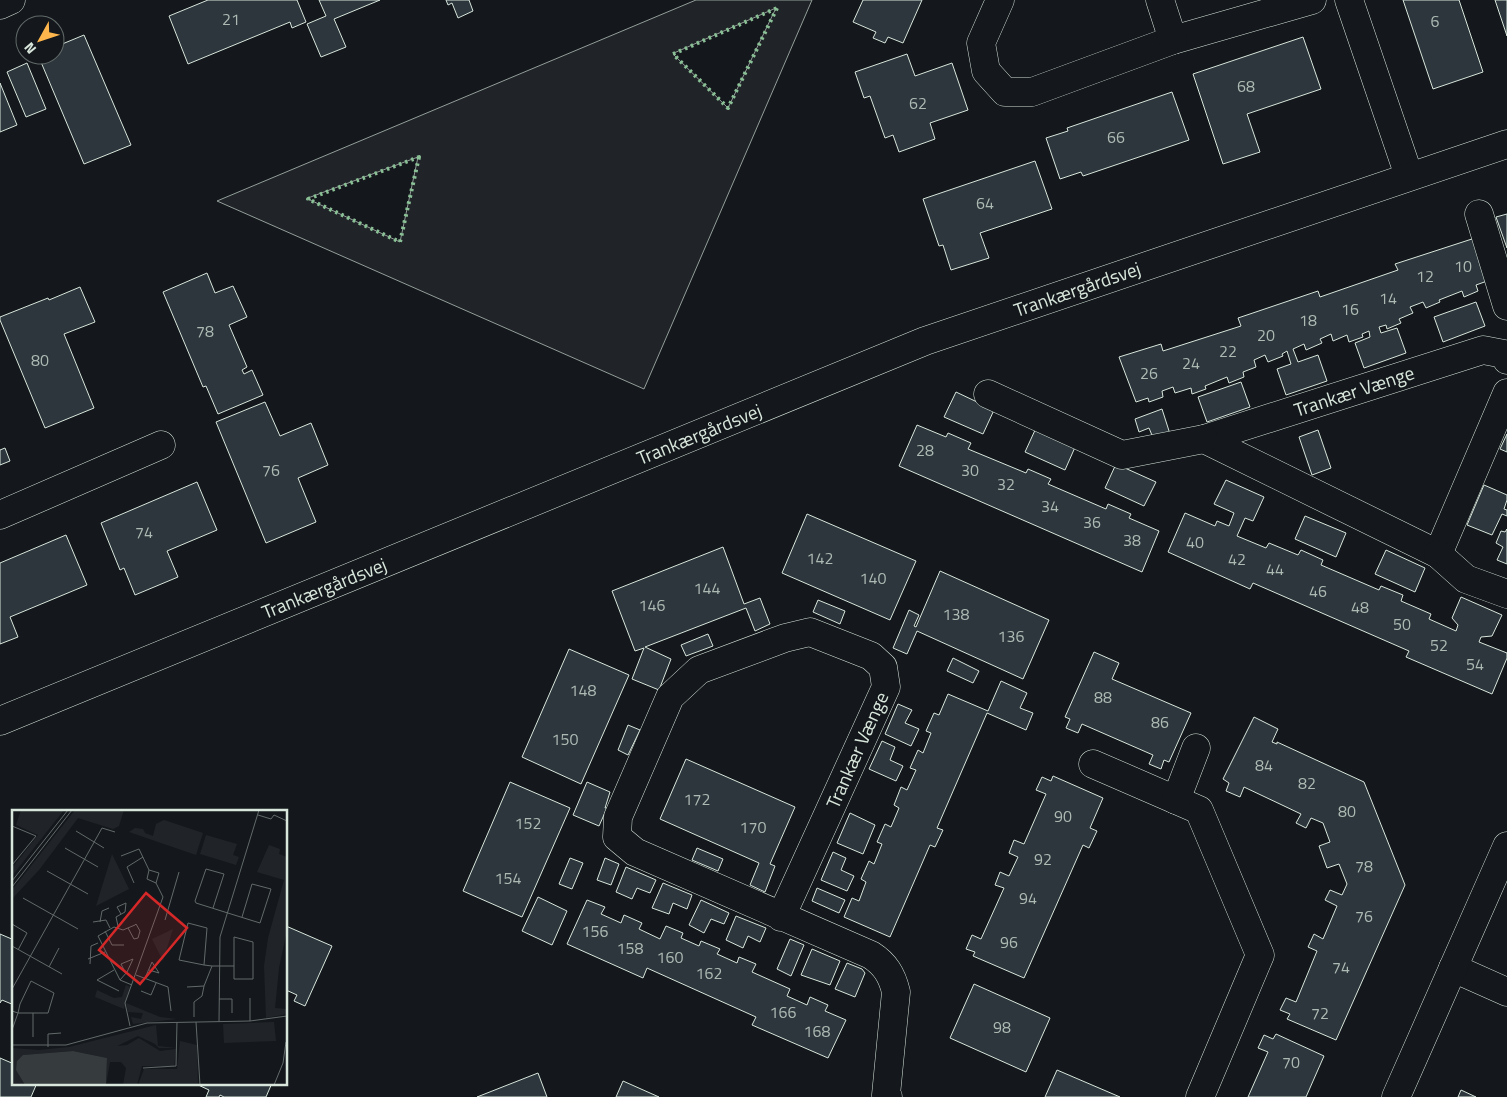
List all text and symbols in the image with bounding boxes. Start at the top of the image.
house number: 21 [222,7,240,31]
house number: 6 [1431,9,1440,33]
north arrow [15,15,65,65]
text: N [18,38,41,59]
house number: 68 [1237,74,1255,98]
house number: 62 [909,91,927,115]
house number: 66 [1107,125,1125,149]
house number: 64 [976,191,994,215]
street label: Trankærgårdsvej [1009,253,1144,324]
house number: 10 [1454,254,1472,278]
house number: 12 [1416,264,1434,288]
house number: 14 [1379,286,1397,310]
house number: 16 [1341,297,1359,321]
house number: 18 [1299,308,1317,332]
house number: 78 [196,319,214,343]
house number: 20 [1257,323,1275,347]
house number: 22 [1219,339,1237,363]
house number: 80 [31,348,49,372]
house number: 24 [1182,351,1200,375]
street label: Trankær Vænge [1290,357,1418,424]
house number: 26 [1140,361,1158,385]
street label: Trankærgårdsvej [632,395,766,472]
house number: 28 [916,438,934,462]
house number: 76 [262,458,280,482]
house number: 30 [961,458,979,482]
house number: 32 [997,472,1015,496]
house number: 34 [1041,494,1059,518]
house number: 36 [1083,510,1101,534]
house number: 74 [135,520,153,544]
house number: 38 [1123,528,1141,552]
house number: 40 [1186,530,1204,554]
house number: 142 [807,546,833,570]
house number: 42 [1228,547,1246,571]
street label: Trankærgårdsvej [257,549,391,626]
house number: 44 [1266,557,1284,581]
house number: 140 [860,566,886,590]
house number: 144 [694,576,720,600]
house number: 46 [1309,579,1327,603]
house number: 146 [639,593,665,617]
house number: 48 [1351,595,1369,619]
house number: 138 [943,602,969,626]
house number: 50 [1393,612,1411,636]
house number: 136 [998,624,1024,648]
house number: 52 [1430,633,1448,657]
house number: 54 [1466,652,1484,676]
house number: 148 [570,678,596,702]
house number: 88 [1094,685,1112,709]
street label: Trankær Vænge [818,687,895,813]
house number: 86 [1151,710,1169,734]
house number: 150 [552,727,578,751]
house number: 84 [1255,753,1273,777]
house number: 82 [1298,771,1316,795]
house number: 172 [684,787,710,811]
house number: 80 [1338,799,1356,823]
house number: 90 [1054,804,1072,828]
inset map [12,810,288,1084]
house number: 152 [515,811,541,835]
house number: 170 [740,815,766,839]
house number: 92 [1034,847,1052,871]
house number: 78 [1355,854,1373,878]
house number: 154 [495,866,521,890]
house number: 94 [1019,886,1037,910]
house number: 76 [1355,904,1373,928]
house number: 156 [582,919,608,943]
house number: 96 [1000,930,1018,954]
house number: 158 [617,936,643,960]
house number: 160 [657,945,683,969]
house number: 74 [1332,955,1350,979]
house number: 162 [696,961,722,985]
house number: 166 [770,1000,796,1024]
house number: 72 [1311,1001,1329,1025]
house number: 98 [993,1015,1011,1039]
house number: 168 [804,1019,830,1043]
house number: 70 [1282,1050,1300,1074]

